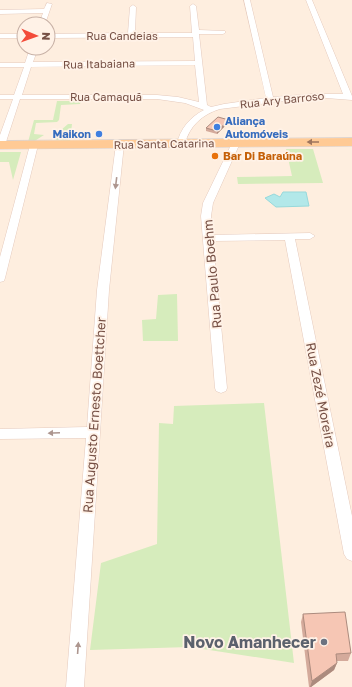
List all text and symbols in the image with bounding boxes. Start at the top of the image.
north arrow [16,16,56,56]
street label: Rua Candeias [86,29,158,42]
text: N [40,32,53,41]
street label: Rua Itabaiana [63,56,135,71]
street label: Rua Ary Barroso [239,89,325,110]
street label: Rua Camaquã [70,90,142,103]
place label: Aliança Automóveis [225,114,288,140]
marker: Aliança Automóveis [212,122,222,132]
place label: Maikon [52,127,91,140]
marker: Maikon [94,129,104,139]
street label: Rua Santa Catarina [114,136,214,151]
one-way arrow [306,139,319,145]
place label: Bar Di Baraúna [223,149,302,162]
marker: Bar Di Baraúna [210,151,220,161]
one-way arrow [113,177,119,189]
street label: Rua Paulo Boehm [199,219,225,329]
street label: Rua Augusto Ernesto Boettcher [79,317,109,513]
street label: Rua Zezé Moreira [303,341,339,449]
one-way arrow [47,430,60,436]
place label: Novo Amanhecer [183,632,316,652]
marker: Novo Amanhecer [319,637,329,647]
one-way arrow [74,642,81,654]

